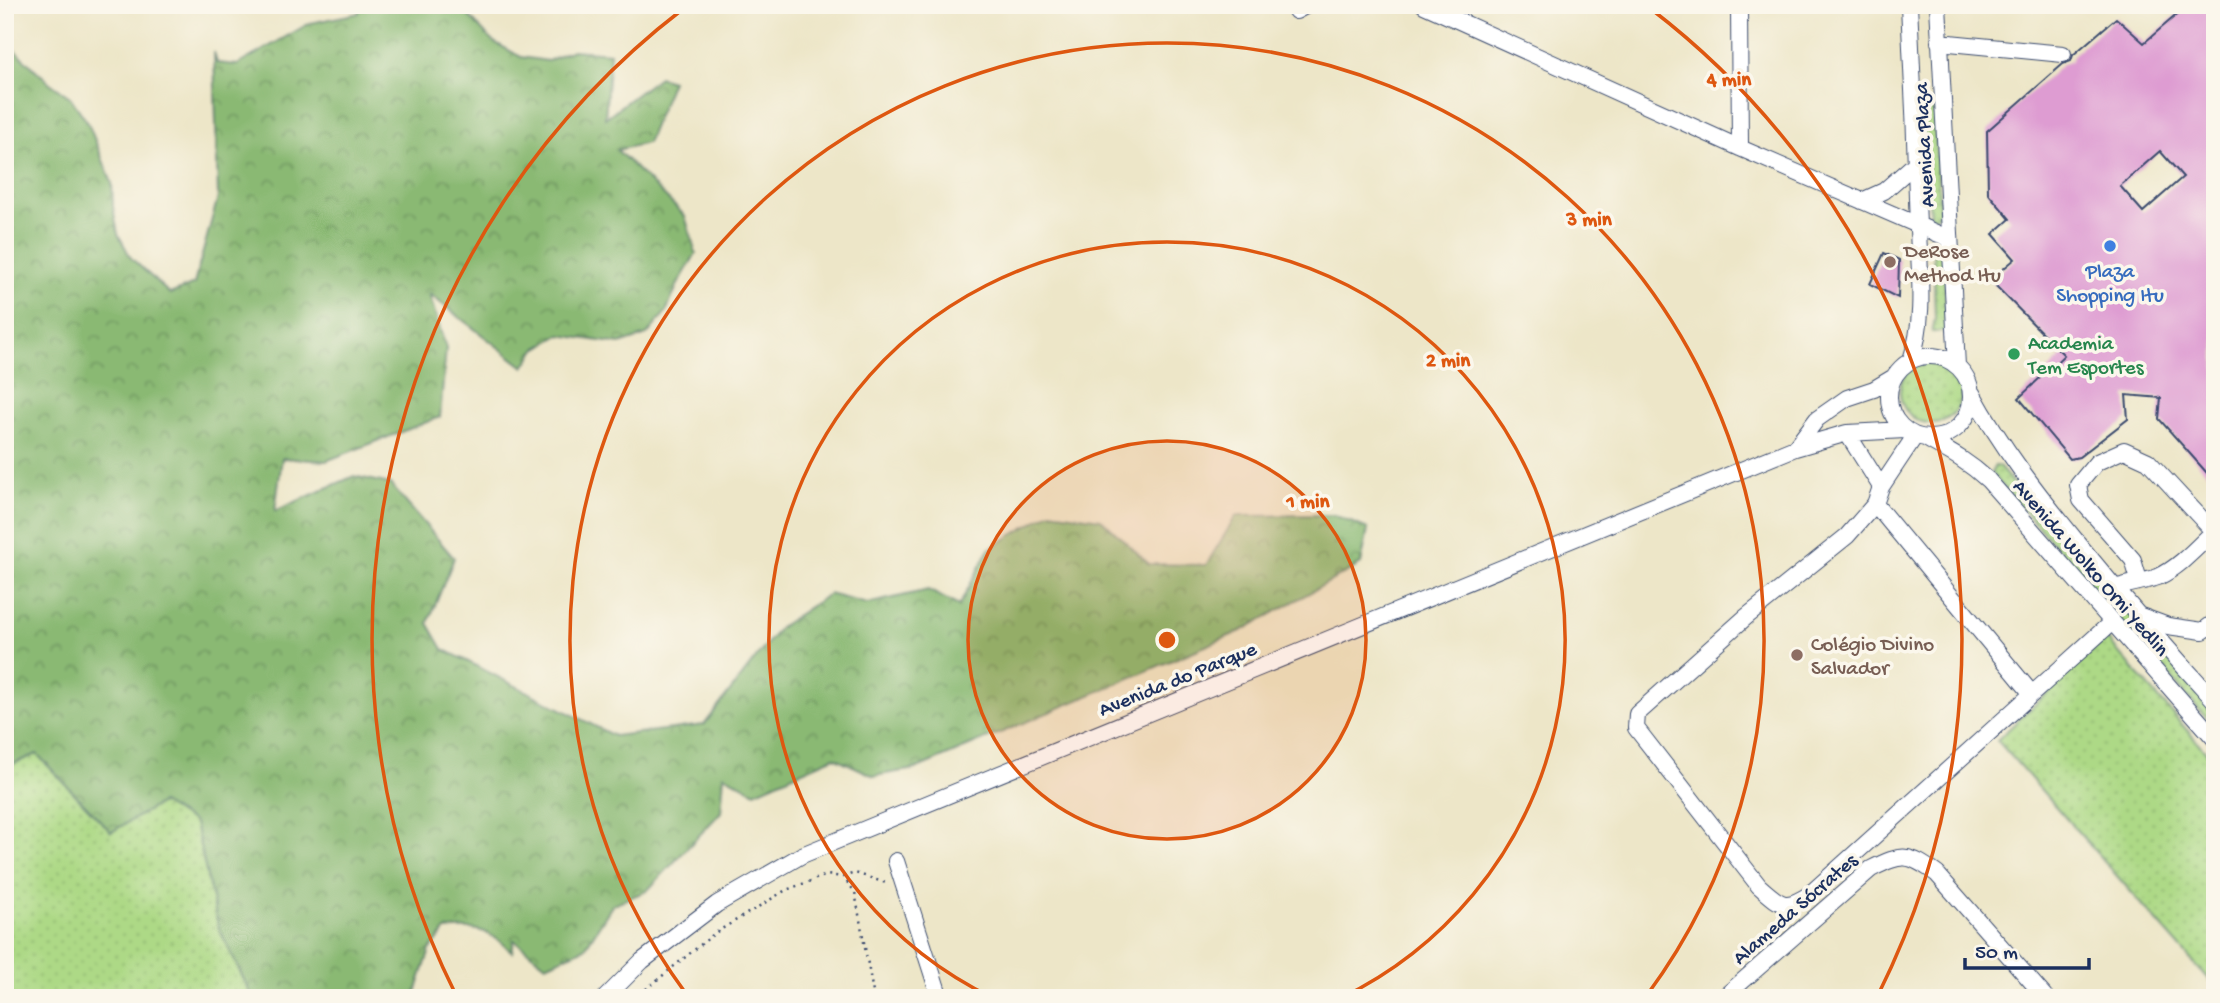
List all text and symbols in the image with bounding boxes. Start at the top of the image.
text: 4 min [1706,69,1752,94]
street label: Avenida Plaza [1911,81,1942,208]
text: 3 min [1565,209,1613,234]
marker: Plaza Shopping Itu [2102,238,2118,254]
place label: DeRose Method Itu [1902,241,2001,290]
marker: DeRose Method Itu [1882,254,1898,270]
place label: Plaza Shopping Itu [2056,261,2164,310]
place label: Academia Tem Esportes [2027,333,2145,382]
marker: Academia Tem Esportes [2006,346,2022,362]
text: 2 min [1426,350,1471,375]
street label: Avenida Wolko Orni Yedlin [2006,476,2173,663]
text: 1 min [1286,491,1330,516]
centre of rings [1155,628,1179,652]
place label: Colégio Divino Salvador [1811,634,1934,683]
street label: Avenida do Parque [1096,638,1262,724]
marker: Colégio Divino Salvador [1789,647,1805,663]
street label: Alameda Sócrates [1729,849,1865,972]
scale bar [1965,926,2089,970]
text: 50 m [1975,942,2018,967]

